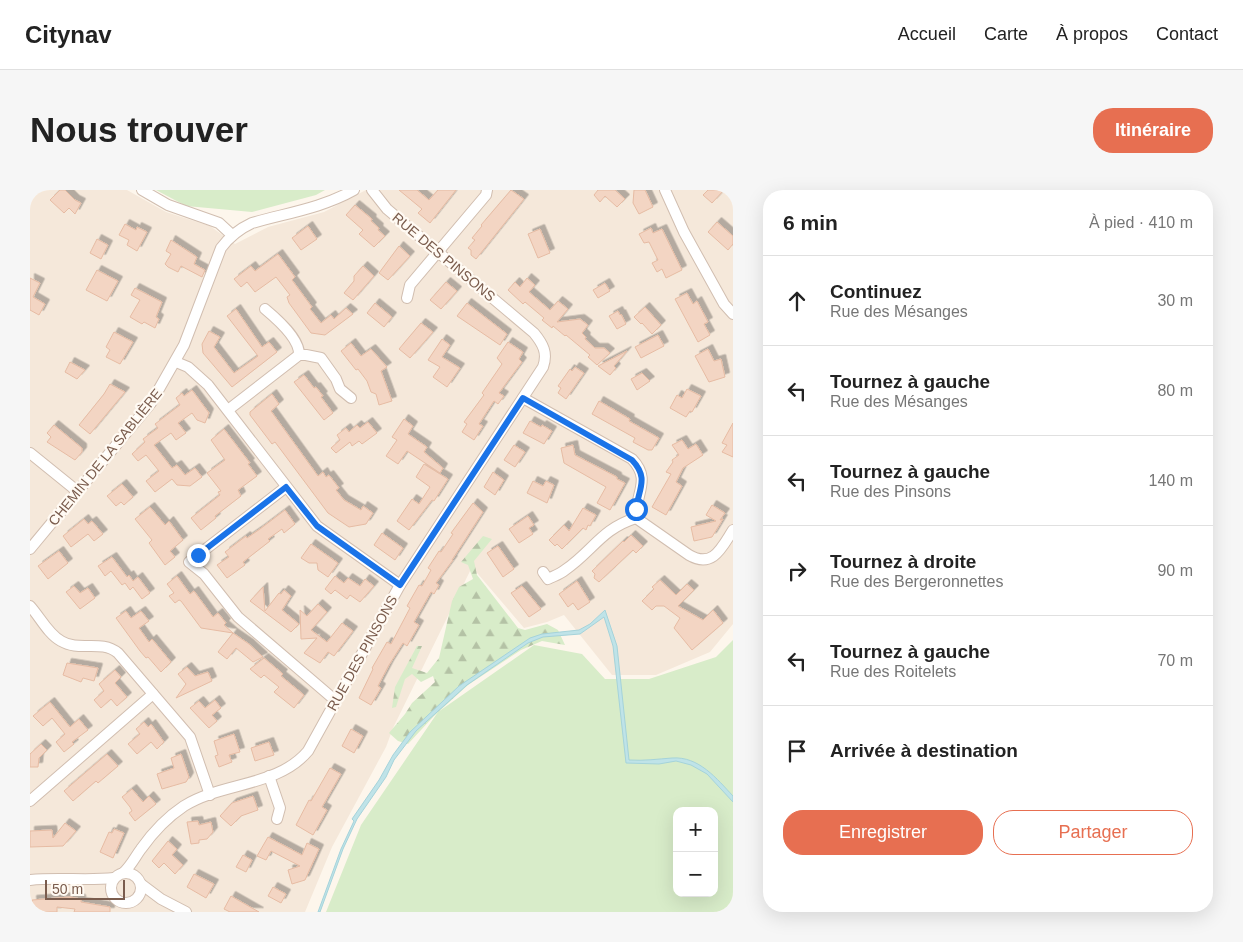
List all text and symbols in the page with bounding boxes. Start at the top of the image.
text: Citynav [25,21,112,48]
text: Accueil [898,24,956,44]
text: Carte [984,24,1028,44]
text: À propos [1056,24,1128,44]
text: Contact [1156,24,1218,44]
button: Itinéraire [1093,108,1213,153]
text: Nous trouver [30,110,248,149]
street label: RUE DES PINSONS [389,209,499,305]
text: 6 min [783,211,838,234]
text: À pied · 410 m [1089,214,1193,231]
text: Continuez [830,281,922,302]
icon: ahead [783,287,811,315]
text: 30 m [1157,292,1193,309]
text: Rue des Mésanges [830,303,968,320]
text: Tournez à gauche [830,371,990,392]
icon: left [783,377,811,405]
text: 80 m [1157,382,1193,399]
street label: CHEMIN DE LA SABLIÈRE [45,385,165,529]
text: Rue des Mésanges [830,393,968,410]
text: Tournez à gauche [830,461,990,482]
icon: left [783,467,811,495]
text: 140 m [1149,472,1193,489]
text: Rue des Pinsons [830,483,951,500]
route start [625,498,648,521]
route end [187,544,210,567]
text: Tournez à droite [830,551,976,572]
icon: right [783,557,811,585]
text: 90 m [1157,562,1193,579]
text: Rue des Bergeronnettes [830,573,1003,590]
street label: RUE DES PINSONS [324,593,400,713]
text: Tournez à gauche [830,641,990,662]
icon: left [783,647,811,675]
text: 70 m [1157,652,1193,669]
text: Rue des Roitelets [830,663,956,680]
icon: arrive [783,737,811,765]
text: Arrivée à destination [830,740,1018,761]
map controls [673,807,718,897]
button: + [673,807,718,852]
button: Enregistrer [783,810,983,855]
button: Partager [993,810,1193,855]
button: − [673,852,718,897]
scale bar [45,877,125,900]
text: 50 m [52,881,83,897]

